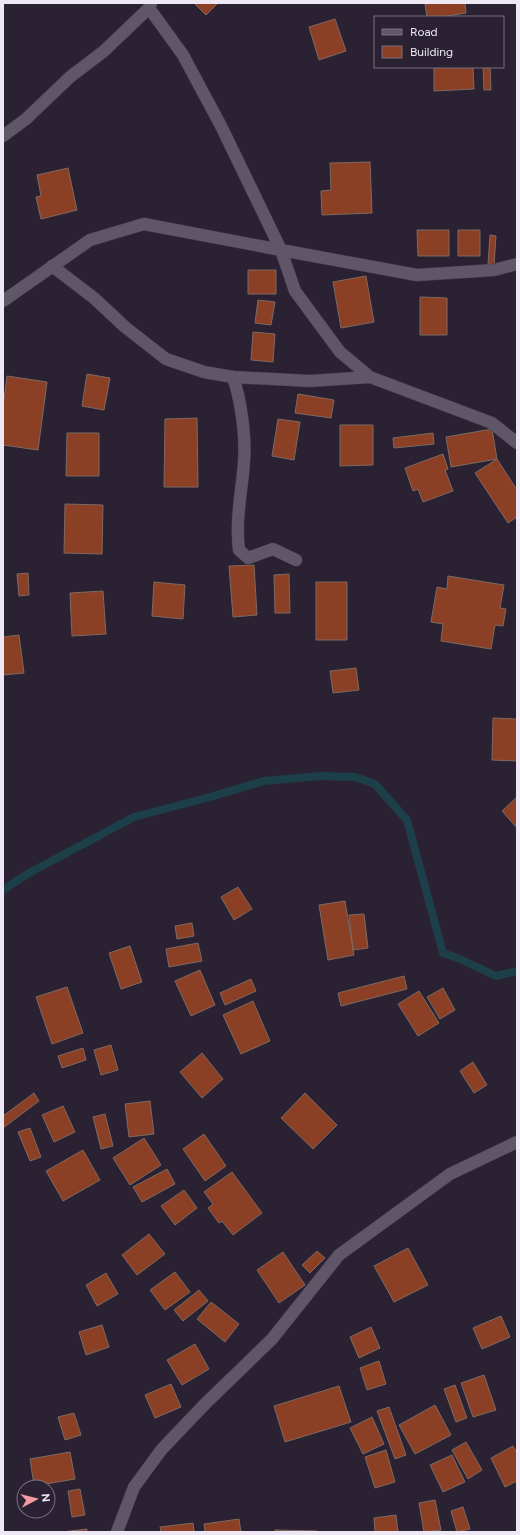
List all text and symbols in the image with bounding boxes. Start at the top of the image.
legend [374,16,504,68]
text: Road [410,25,438,39]
text: Building [410,45,453,59]
north arrow [16,1479,56,1519]
text: N [38,1493,52,1503]

